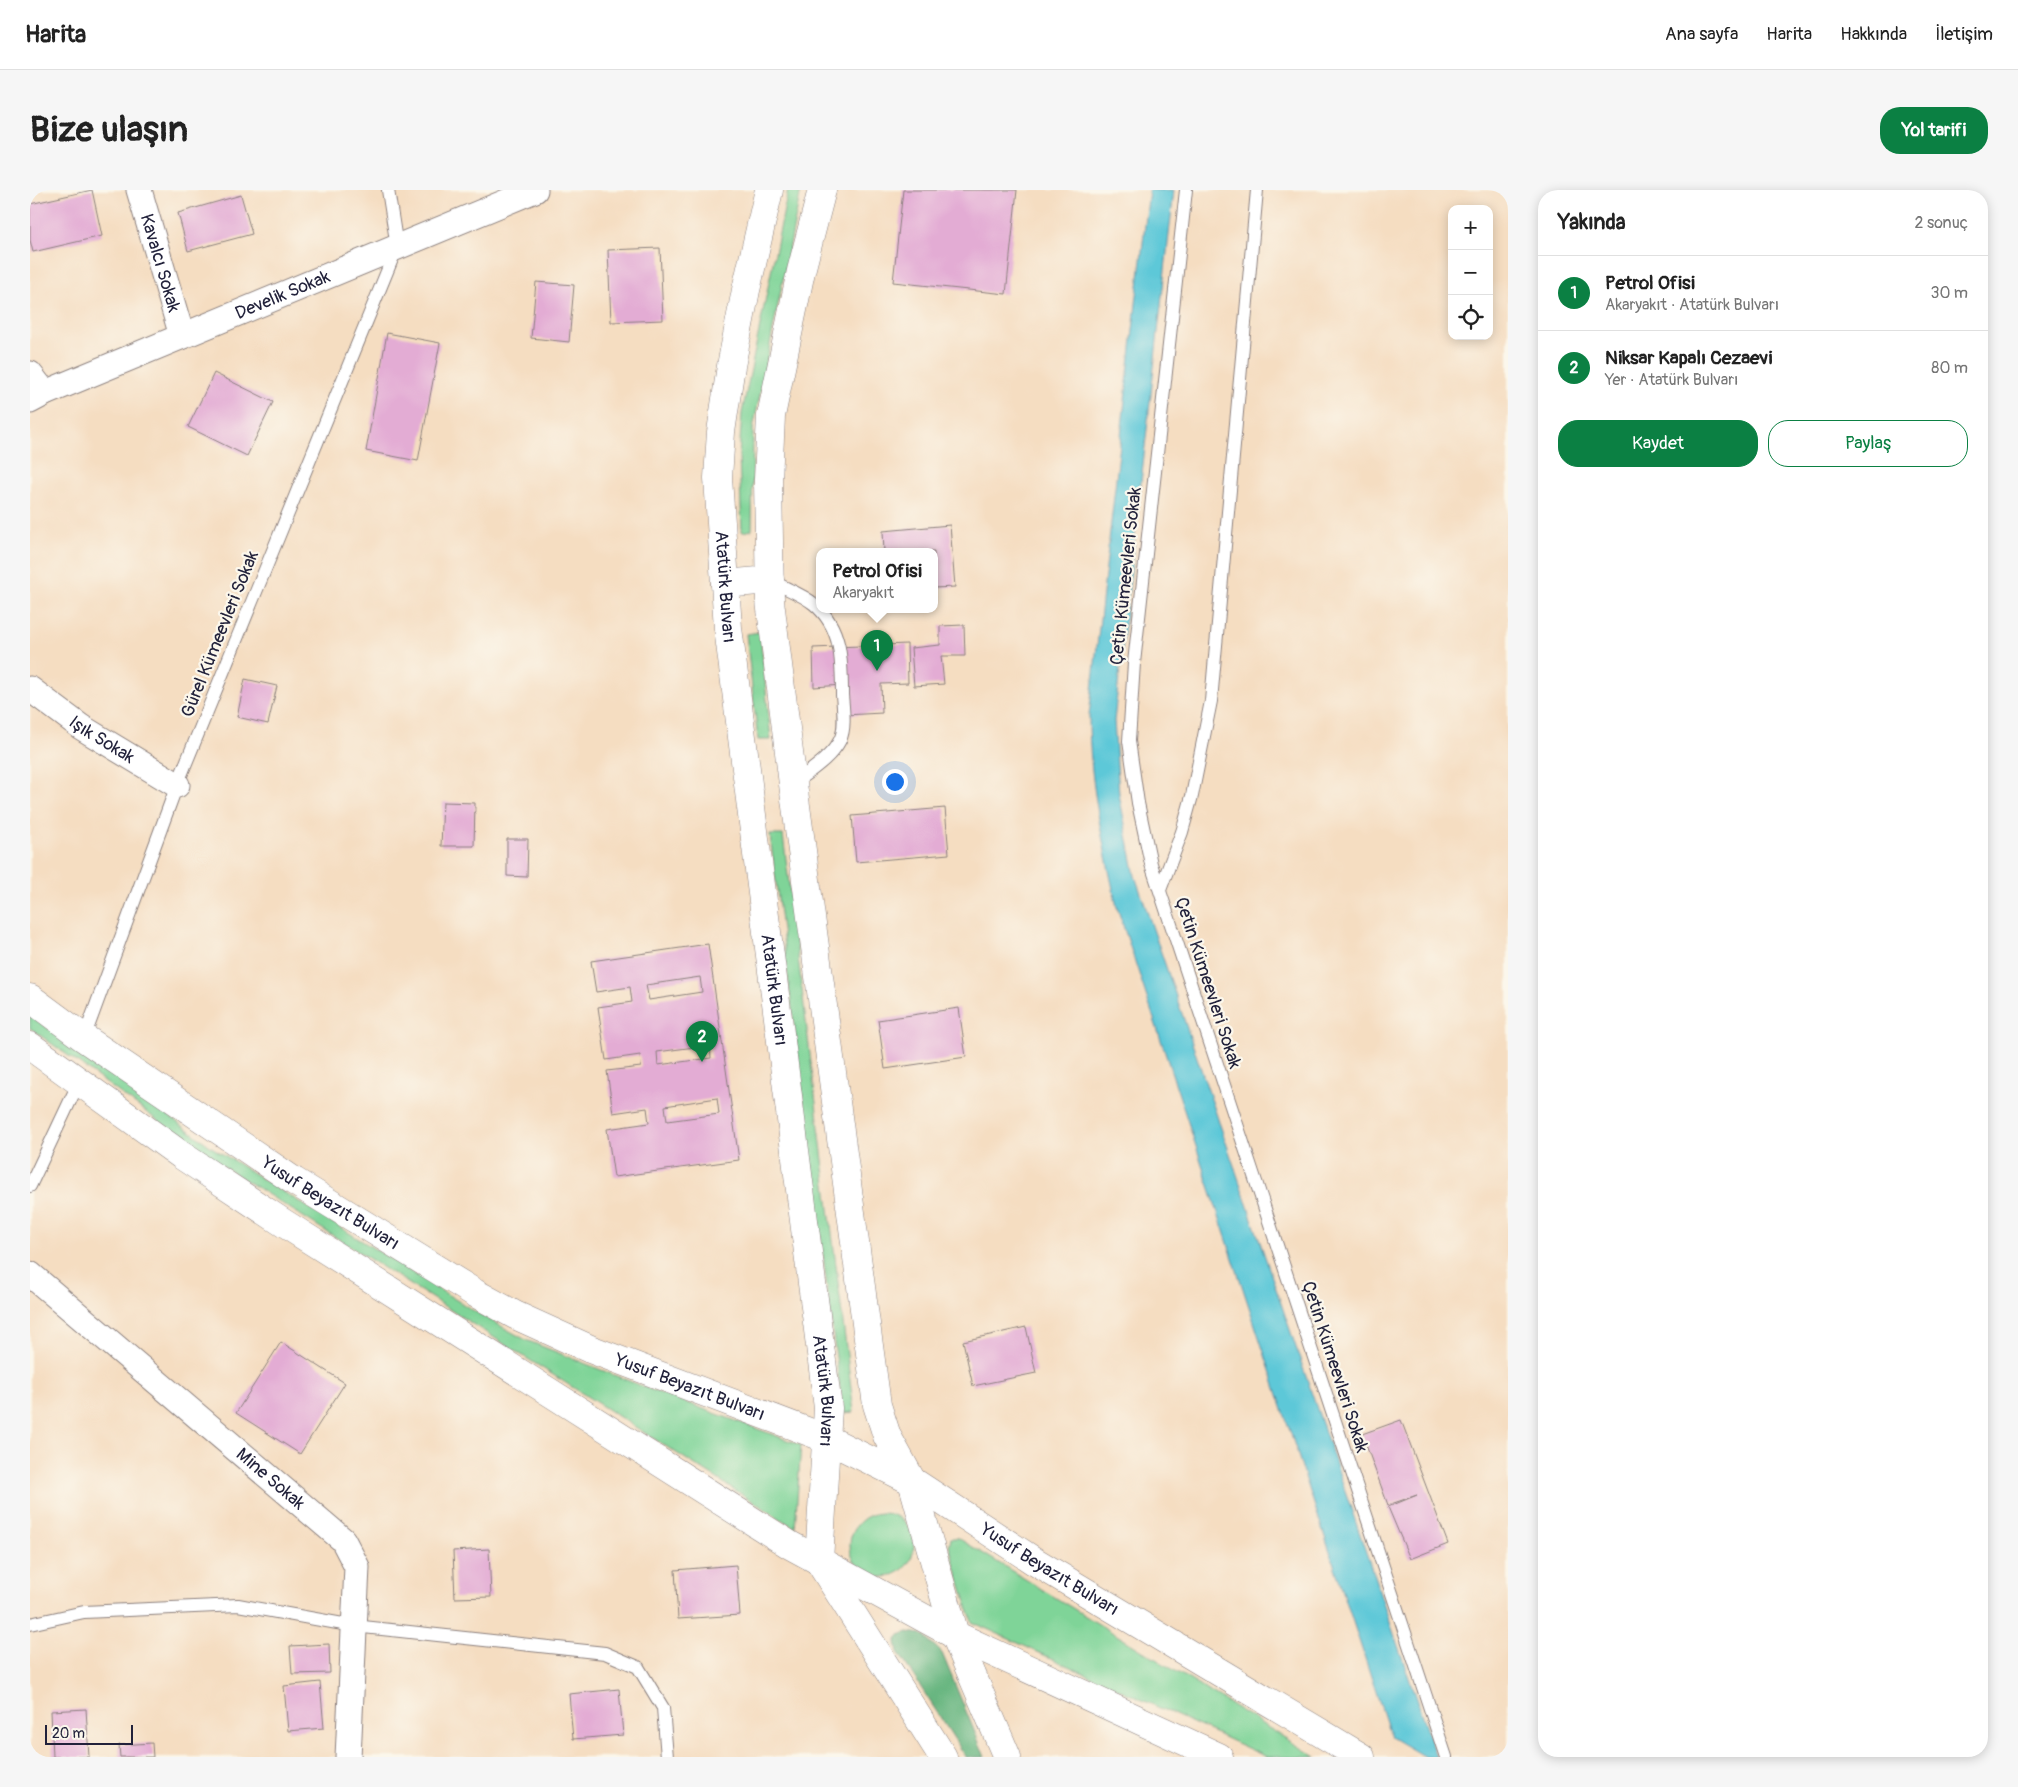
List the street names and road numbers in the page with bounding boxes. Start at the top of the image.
street label: Kavalcı Sokak [135,211,186,315]
street label: Develik Sokak [232,265,334,325]
street label: Çetin Kümeevleri Sokak [1105,485,1147,666]
street label: Atatürk Bulvarı [710,530,741,644]
street label: Gürel Kümeevleri Sokak [176,547,264,721]
street label: Işık Sokak [64,711,139,769]
street label: Çetin Kümeevleri Sokak [1169,894,1247,1072]
street label: Atatürk Bulvarı [756,932,793,1047]
street label: Yusuf Beyazıt Bulvarı [256,1150,404,1255]
street label: Çetin Kümeevleri Sokak [1296,1278,1374,1456]
street label: Atatürk Bulvarı [807,1333,840,1447]
street label: Yusuf Beyazıt Bulvarı [611,1348,768,1426]
street label: Mine Sokak [231,1443,310,1515]
street label: Yusuf Beyazıt Bulvarı [975,1517,1123,1621]

